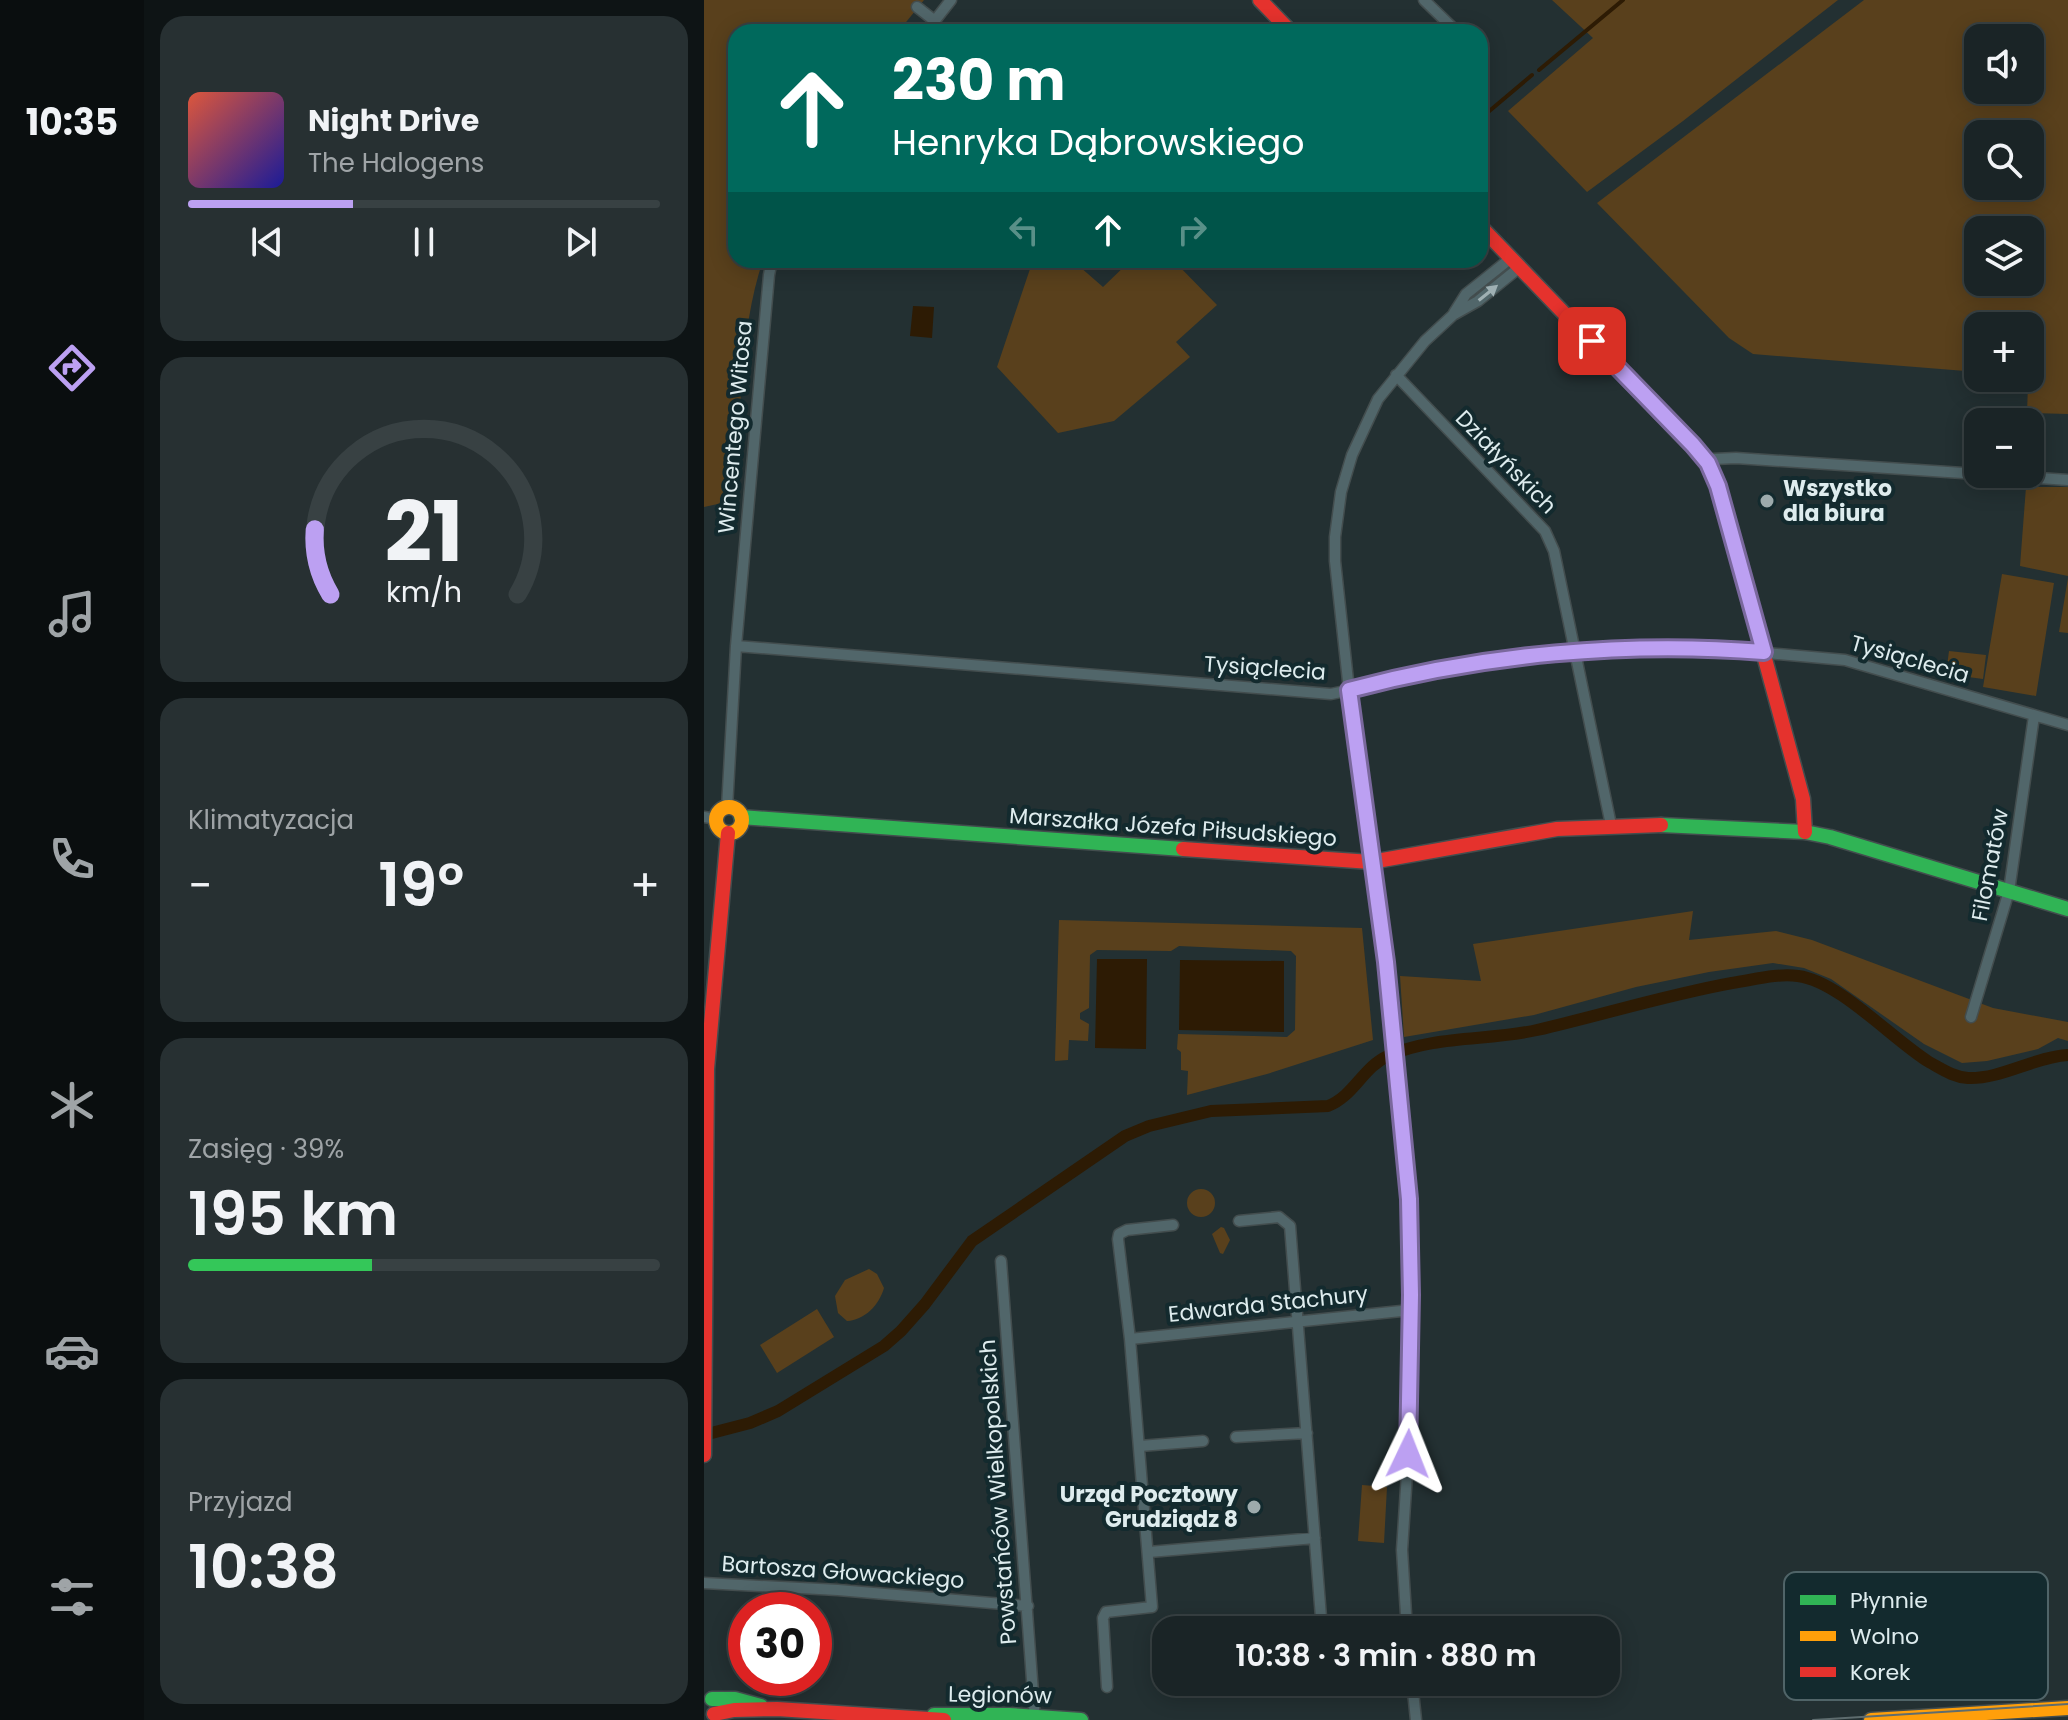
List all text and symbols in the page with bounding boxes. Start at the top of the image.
map controls [1964,24,2044,488]
button: sound [1964,24,2044,104]
text: 230 m [892,41,1066,120]
icon: ahead [760,56,864,160]
text: 10:35 [26,97,118,148]
text: Night Drive [308,99,479,142]
text: Henryka Dąbrowskiego [892,117,1304,168]
button: search [1964,120,2044,200]
text: The Halogens [308,145,484,181]
icon: left [1002,208,1046,252]
icon: ahead [1086,208,1130,252]
icon: right [1170,208,1214,252]
button: layers [1964,216,2044,296]
icon: previous [245,220,289,264]
icon: pause [402,220,446,264]
icon: next [559,220,603,264]
one-way arrow [1478,285,1498,301]
pin [1558,307,1626,375]
button: + [1964,312,2044,392]
street label: Wincentego Witosa [710,319,760,535]
icon: arrive [1570,319,1614,363]
icon: directions [44,340,100,396]
street label: Działyńskich [1448,403,1564,521]
button: − [1964,408,2044,488]
place label: Wszystko dla biura [1783,473,1892,529]
text: 21 [385,474,463,590]
marker: Wszystko dla biura [1758,492,1776,510]
text: km/h [386,572,462,612]
icon: music [44,586,100,642]
street label: Tysiąclecia [1847,627,1973,691]
street label: Tysiąclecia [1203,648,1327,688]
street label: Marszałka Józefa Piłsudskiego [1008,800,1338,854]
text: Klimatyzacja [188,802,354,838]
street label: Filomatów [1964,806,2016,924]
icon: phone [44,831,100,887]
text: 19° [378,843,464,927]
text: − [188,855,212,916]
text: + [630,855,660,916]
icon: climate [44,1077,100,1133]
text: Zasięg · 39% [188,1131,344,1167]
text: 195 km [188,1172,398,1256]
street label: Edwarda Stachury [1167,1278,1370,1330]
icon: car [44,1323,100,1379]
street label: Powstańców Wielkopolskich [972,1338,1024,1646]
position arrow [1366,1412,1450,1496]
place label: Urząd Pocztowy Grudziądz 8 [1060,1479,1238,1535]
text: Przyjazd [188,1484,293,1520]
marker: Urząd Pocztowy Grudziądz 8 [1245,1498,1263,1516]
text: 10:38 [188,1525,339,1609]
street label: Bartosza Głowackiego [721,1548,965,1596]
icon: filters [44,1569,100,1625]
legend [1784,1572,2048,1700]
text: Płynnie [1850,1585,1928,1616]
speed limit sign: 30 [728,1592,832,1696]
text: Wolno [1850,1621,1919,1652]
text: 10:38 · 3 min · 880 m [1235,1634,1537,1677]
text: Korek [1850,1657,1911,1688]
street label: Legionów [948,1679,1052,1711]

